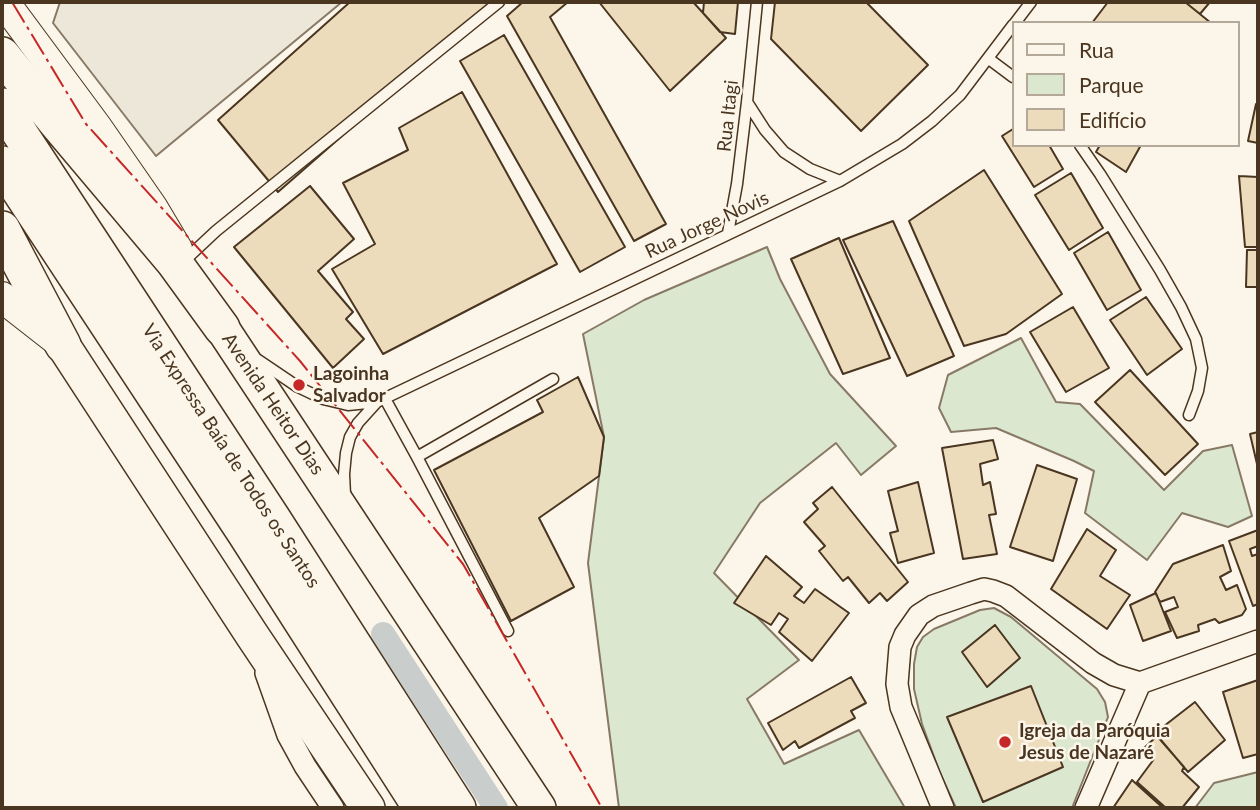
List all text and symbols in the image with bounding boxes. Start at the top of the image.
legend [1012,21,1239,147]
text: Rua [1079,37,1114,62]
text: Parque [1079,72,1144,97]
street label: Rua Itagi [713,79,743,153]
text: Edifício [1079,107,1146,132]
street label: Rua Jorge Novis [642,186,772,264]
street label: Via Expressa Baía de Todos os Santos [137,320,325,592]
street label: Avenida Heitor Dias [217,329,329,479]
place label: Lagoinha Salvador [313,363,389,407]
marker: Lagoinha Salvador [291,377,307,393]
place label: Igreja da Paróquia Jesus de Nazaré [1019,720,1170,764]
marker: Igreja da Paróquia Jesus de Nazaré [997,734,1013,750]

